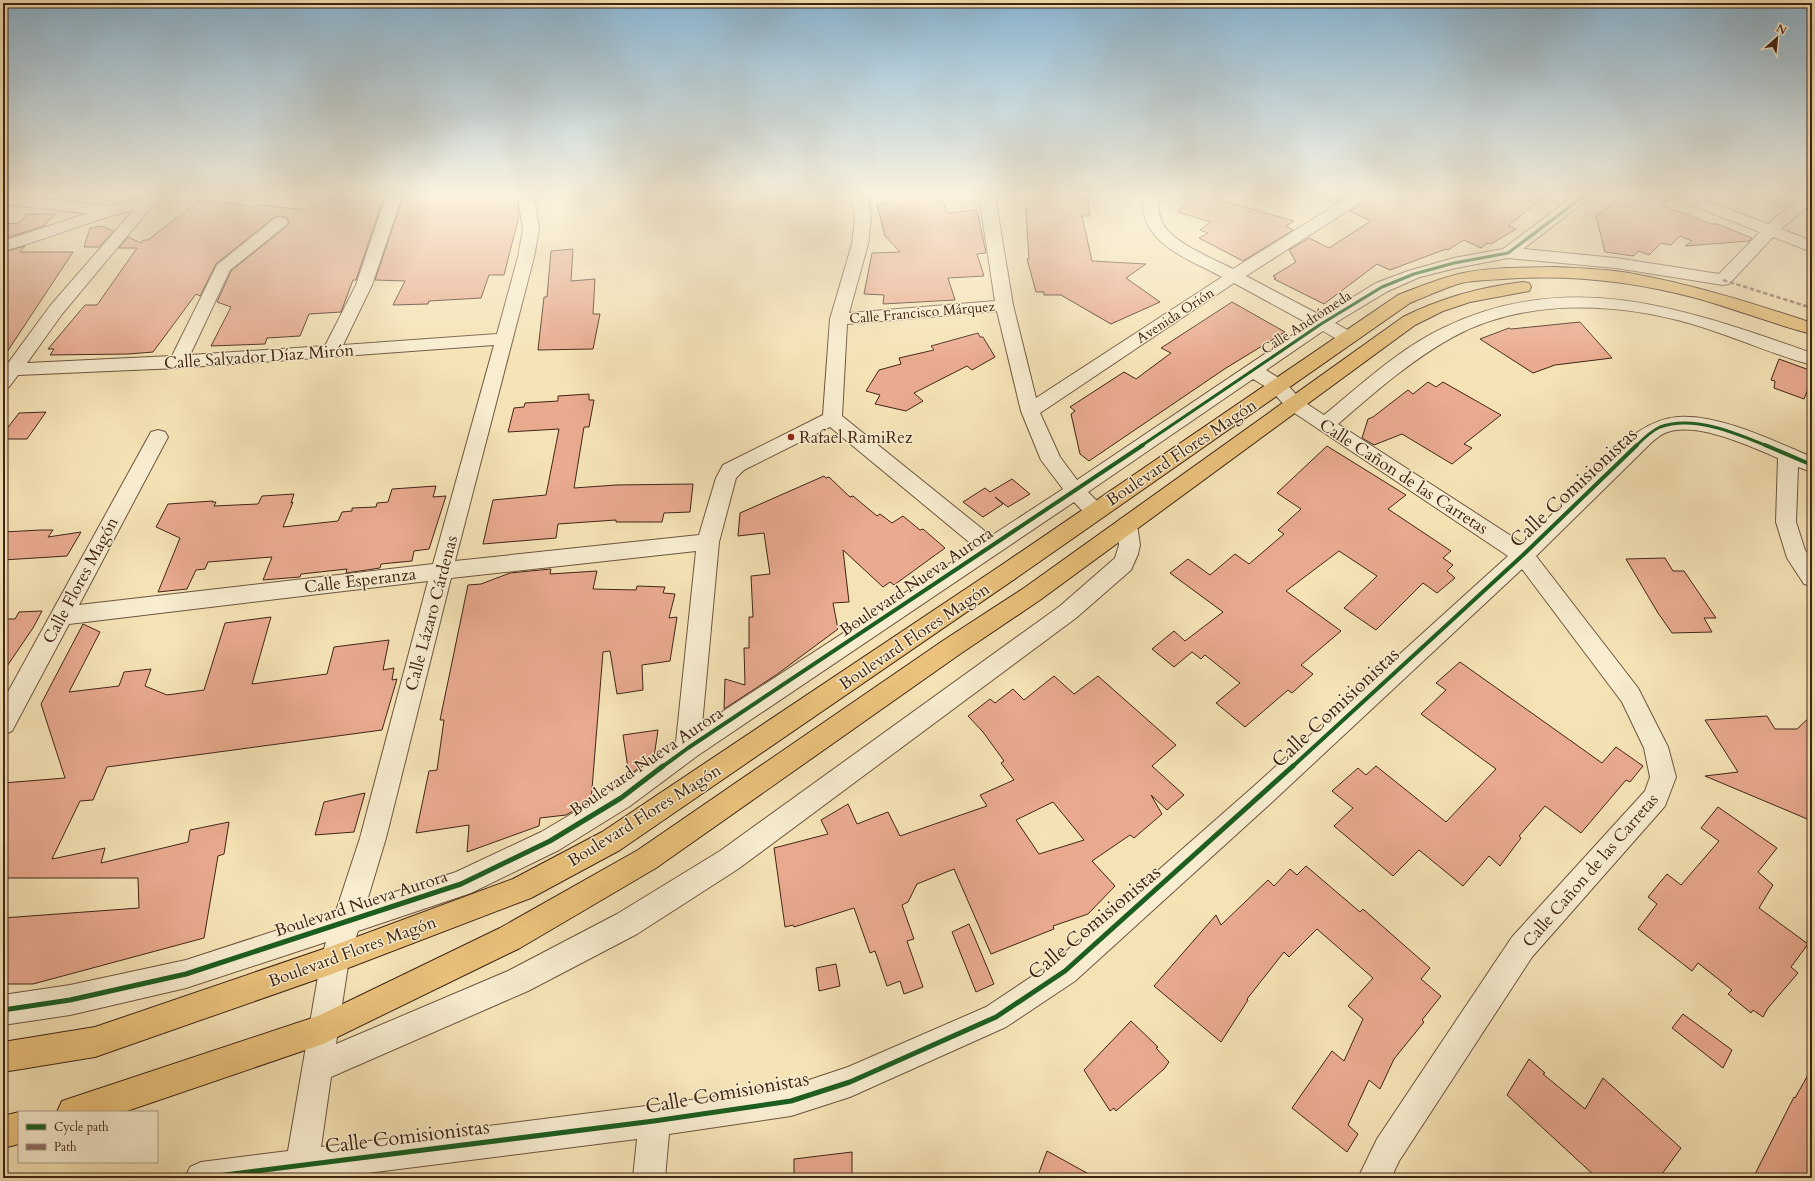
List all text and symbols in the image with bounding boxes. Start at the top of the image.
north arrow [1757,18,1797,58]
text: N [1774,21,1789,39]
street label: Avenida Orión [1133,283,1218,348]
street label: Calle Andrómeda [1258,286,1355,359]
street label: Calle Francisco Márquez [849,297,996,328]
street label: Calle Salvador Díaz Mirón [163,338,355,375]
street label: Boulevard Flores Magón [1101,393,1261,511]
street label: Calle Cañon de las Carretas [1315,413,1493,540]
street label: Calle Comisionistas [1504,421,1643,554]
place label: Rafael RamiRez [799,426,913,449]
marker: Rafael RamiRez [786,432,796,442]
street label: Calle Flores Magón [37,513,124,648]
street label: Boulevard Nueva Aurora [835,521,998,641]
street label: Calle Lázaro Cárdenas [400,533,463,693]
street label: Calle Esperanza [303,562,418,599]
street label: Boulevard Flores Magón [834,577,994,695]
street label: Calle Comisionistas [1266,641,1405,774]
street label: Boulevard Nueva Aurora [565,701,728,821]
street label: Boulevard Flores Magón [563,759,726,872]
street label: Calle Cañon de las Carretas [1517,788,1664,952]
street label: Calle Comisionistas [1022,859,1166,986]
street label: Boulevard Nueva Aurora [272,864,451,942]
street label: Boulevard Flores Magón [265,910,440,993]
street label: Calle Comisionistas [643,1065,811,1120]
legend [18,1111,158,1163]
street label: Calle Comisionistas [323,1113,491,1160]
text: Cycle path [54,1119,109,1135]
text: Path [54,1139,77,1155]

